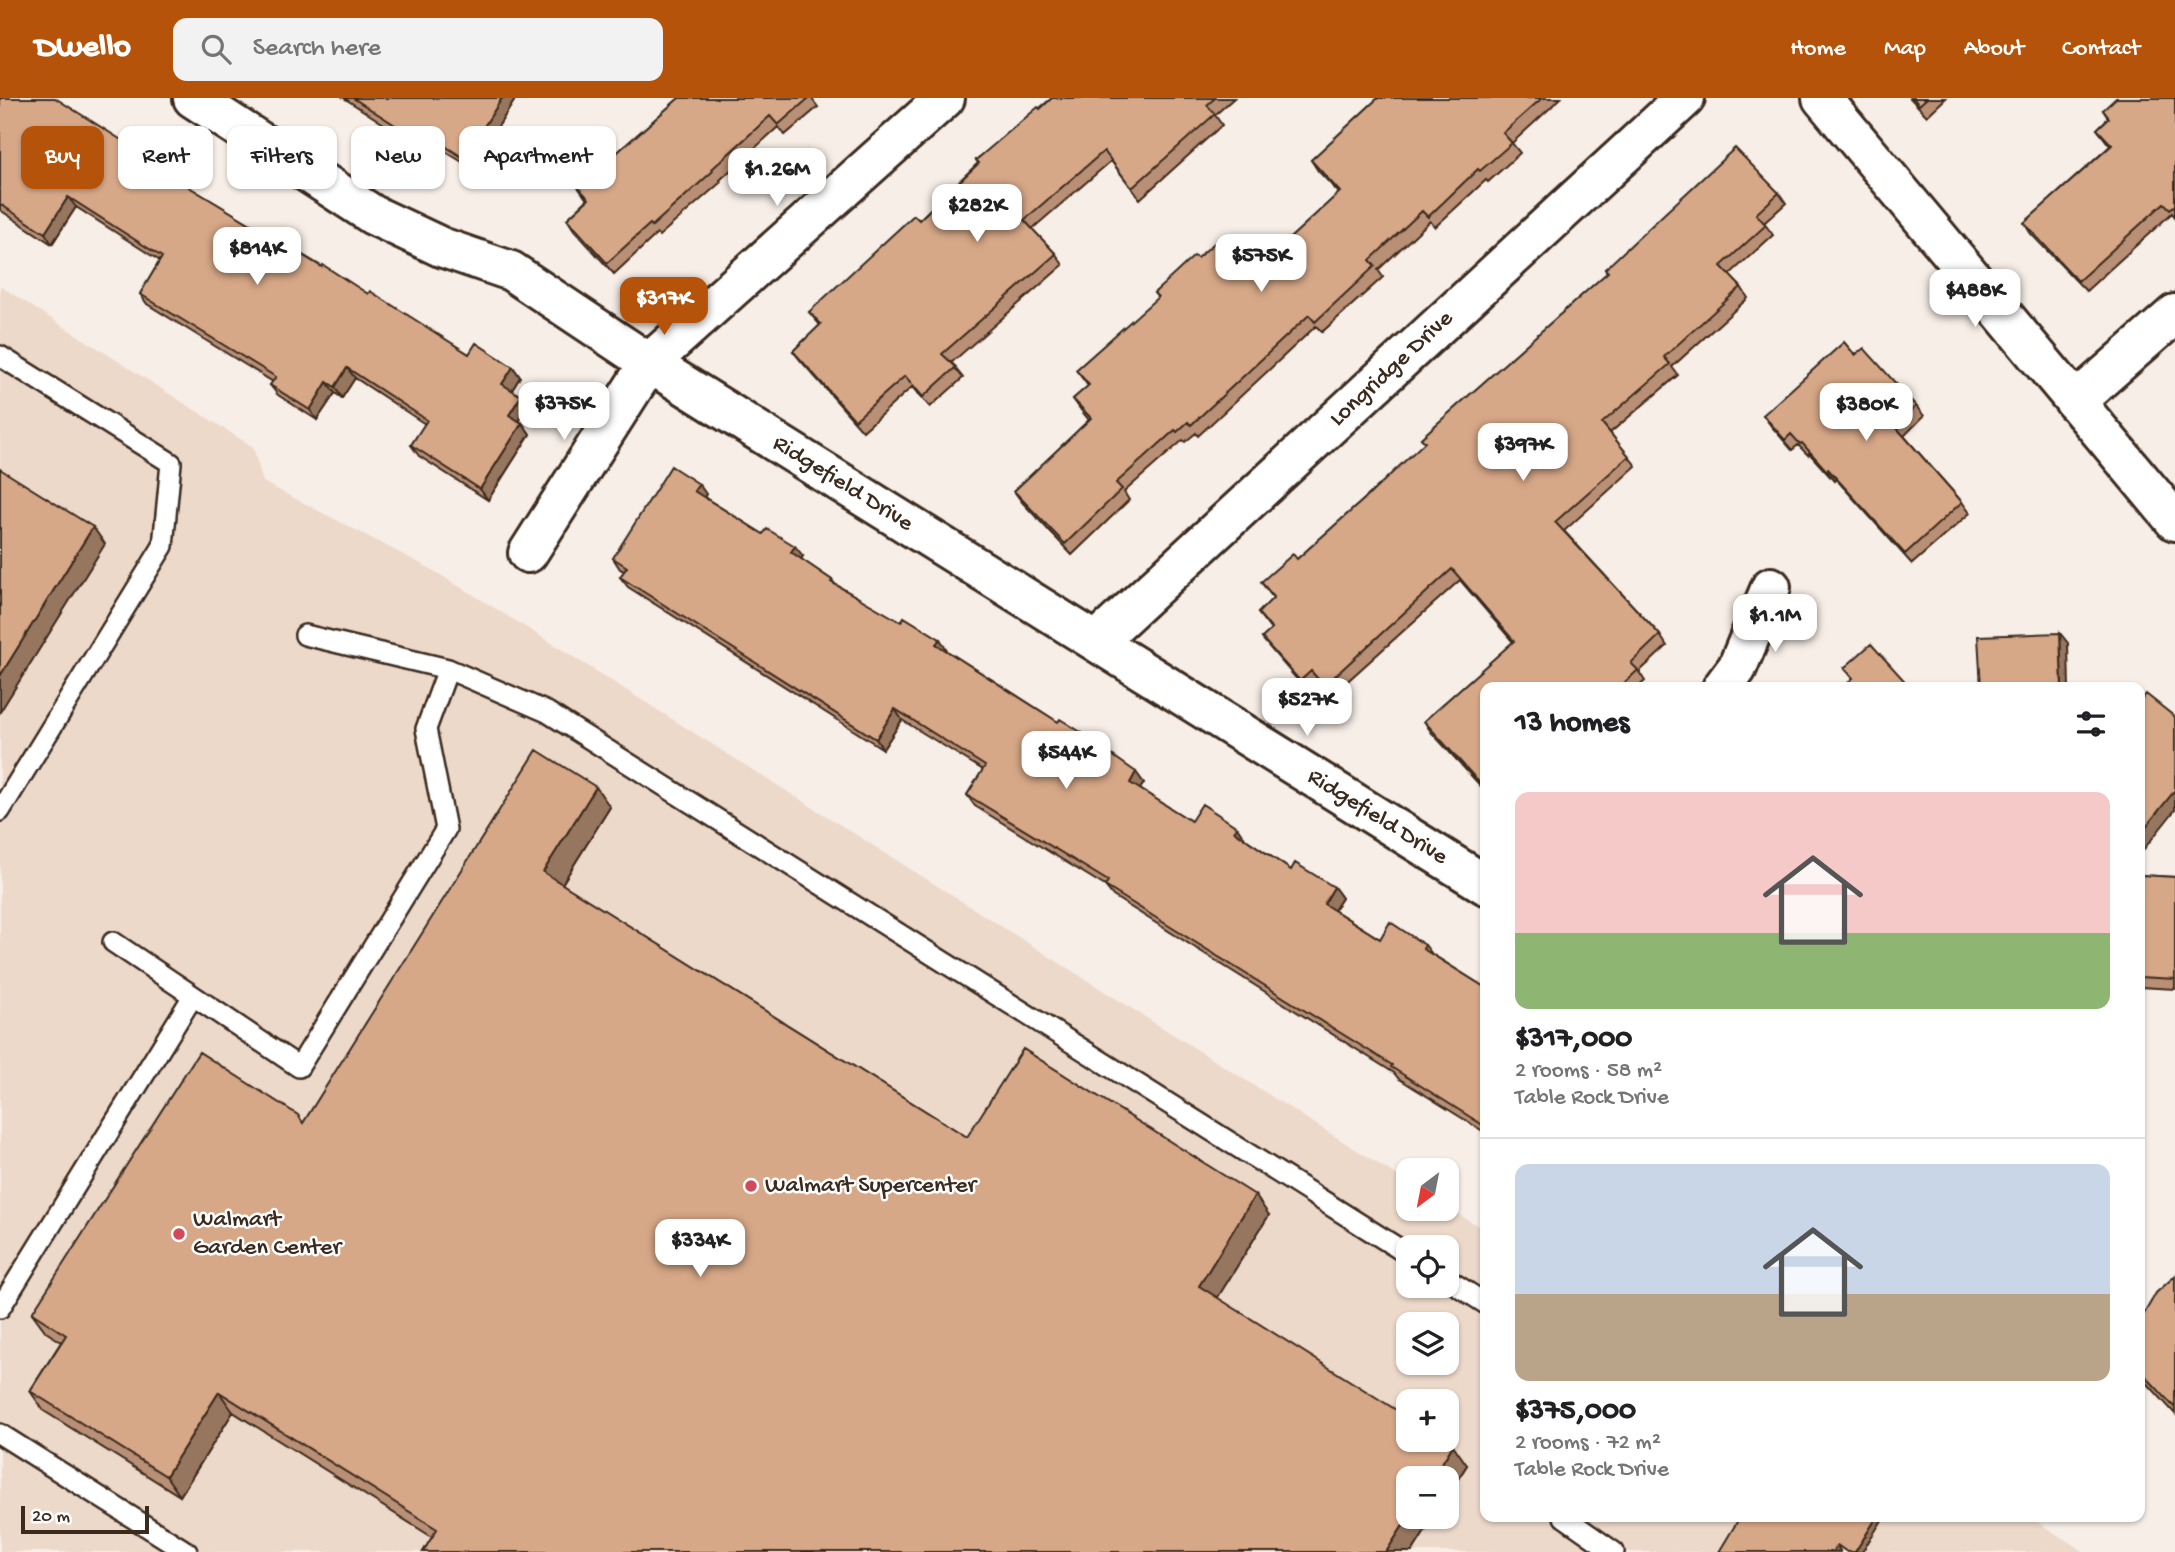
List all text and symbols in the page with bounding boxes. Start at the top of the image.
search box [173,18,663,81]
text: Dwello [35,30,131,68]
icon: search [197,30,235,68]
text: Search here [253,34,381,65]
text: Home [1790,35,1846,64]
text: Map [1884,35,1926,64]
text: About [1964,35,2024,64]
text: Contact [2062,35,2140,64]
chip: Buy [21,126,104,189]
chip: Rent [118,126,213,189]
chip: Filters [227,126,337,189]
chip: New [351,126,445,189]
chip: Apartment [459,126,616,189]
pin: $1.26M [720,148,834,208]
text: $1.26M [744,157,810,184]
pin: $282K [928,184,1026,244]
text: $282K [948,193,1006,220]
pin: $814K [208,228,306,287]
pin: $575K [1212,234,1310,294]
text: $814K [229,236,285,263]
text: $575K [1231,243,1291,270]
pin: $488K [1926,270,2024,329]
pin: $317K [615,278,713,337]
text: $488K [1945,278,2005,305]
text: $317K [636,286,692,313]
street label: Longridge Drive [1324,304,1460,433]
pin: $375K [515,382,613,442]
pin: $380K [1817,384,1915,443]
text: $375K [535,391,594,418]
text: $380K [1836,392,1896,419]
pin: $397K [1474,424,1572,483]
street label: Ridgefield Drive [767,429,919,539]
text: $397K [1494,432,1552,459]
pin: $1.1M [1726,594,1824,654]
text: $1.1M [1749,603,1801,630]
pin: $527K [1258,678,1356,738]
text: $527K [1278,687,1336,714]
icon: filters [2072,705,2110,743]
text: 13 homes [1515,707,1629,742]
pin: $544K [1017,732,1115,791]
text: $544K [1038,740,1094,767]
street label: Ridgefield Drive [1302,762,1453,872]
icon: home [1750,837,1876,963]
text: $317,000 [1515,1023,1632,1058]
text: 2 rooms · 58 m² [1515,1058,1662,1085]
text: Table Rock Drive [1515,1085,1669,1112]
north arrow [1396,1158,1460,1222]
map controls [1396,1158,1459,1529]
place label: Walmart Supercenter [765,1172,979,1201]
marker: Walmart Supercenter [743,1178,759,1194]
place label: Walmart Garden Center [193,1206,343,1263]
icon: home [1750,1209,1876,1335]
pin: $334K [651,1220,749,1279]
marker: Walmart Garden Center [171,1226,187,1242]
text: $334K [671,1228,729,1255]
button: locate [1396,1235,1459,1298]
button: layers [1396,1312,1459,1375]
button: + [1396,1389,1459,1452]
text: $375,000 [1515,1395,1636,1430]
text: 2 rooms · 72 m² [1515,1430,1661,1457]
text: Table Rock Drive [1515,1457,1669,1484]
button: − [1396,1466,1459,1529]
scale bar [21,1503,149,1535]
text: 20 m [32,1506,70,1529]

